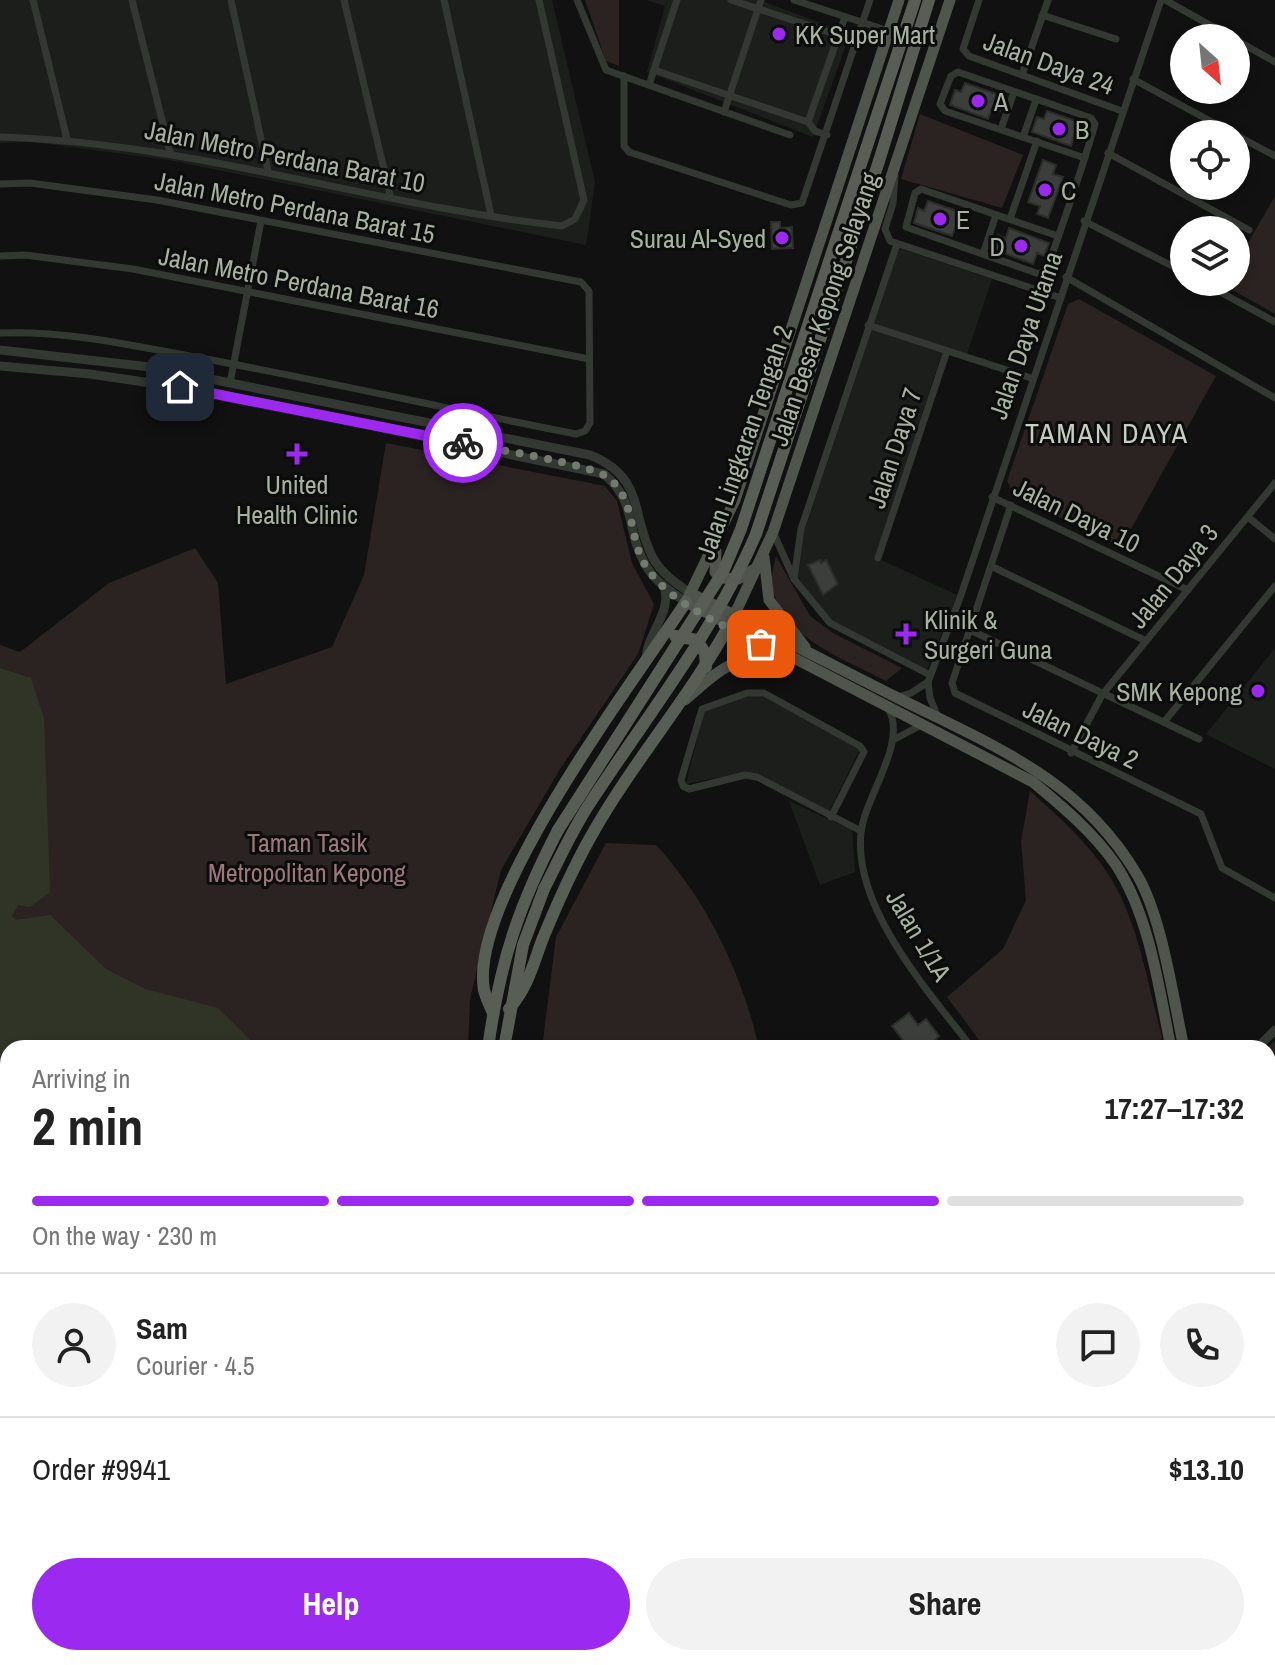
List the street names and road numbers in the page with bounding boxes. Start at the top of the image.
street label: Jalan Daya 24 [979,23,1119,103]
street label: Jalan Metro Perdana Barat 10 [142,112,428,200]
street label: Jalan Metro Perdana Barat 15 [152,163,438,251]
street label: Jalan Besar Kepong Selayang [761,168,887,450]
street label: Jalan Metro Perdana Barat 16 [156,238,442,326]
street label: Jalan Daya Utama [980,246,1070,424]
street label: Jalan Lingkaran Tengah 2 [688,320,800,564]
street label: Jalan Daya 7 [858,383,930,513]
street label: Jalan Daya 10 [1008,469,1146,561]
street label: Jalan Daya 3 [1120,517,1226,635]
street label: Jalan Daya 2 [1017,691,1145,777]
street label: Jalan 1/1A [878,883,960,988]

